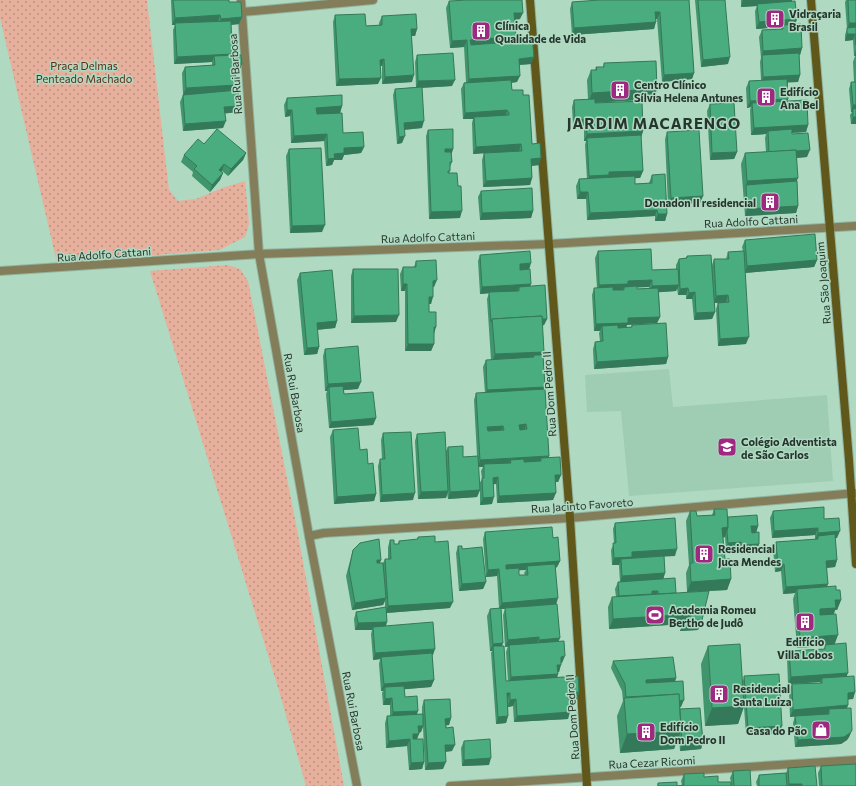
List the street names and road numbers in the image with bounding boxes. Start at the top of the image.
street label: Rua Rui Barbosa [226,33,244,115]
street label: Rua Adolfo Cattani [704,212,799,230]
street label: Rua Adolfo Cattani [381,229,476,245]
street label: Rua São Joaquim [813,241,834,325]
street label: Rua Adolfo Cattani [56,244,152,264]
street label: Rua Dom Pedro II [540,351,558,437]
street label: Rua Rui Barbosa [282,352,308,434]
street label: Rua Jacinto Favoreto [530,495,634,516]
street label: Rua Rui Barbosa [340,670,368,752]
street label: Rua Dom Pedro II [563,674,581,760]
street label: Rua Cezar Ricomi [608,753,696,771]

